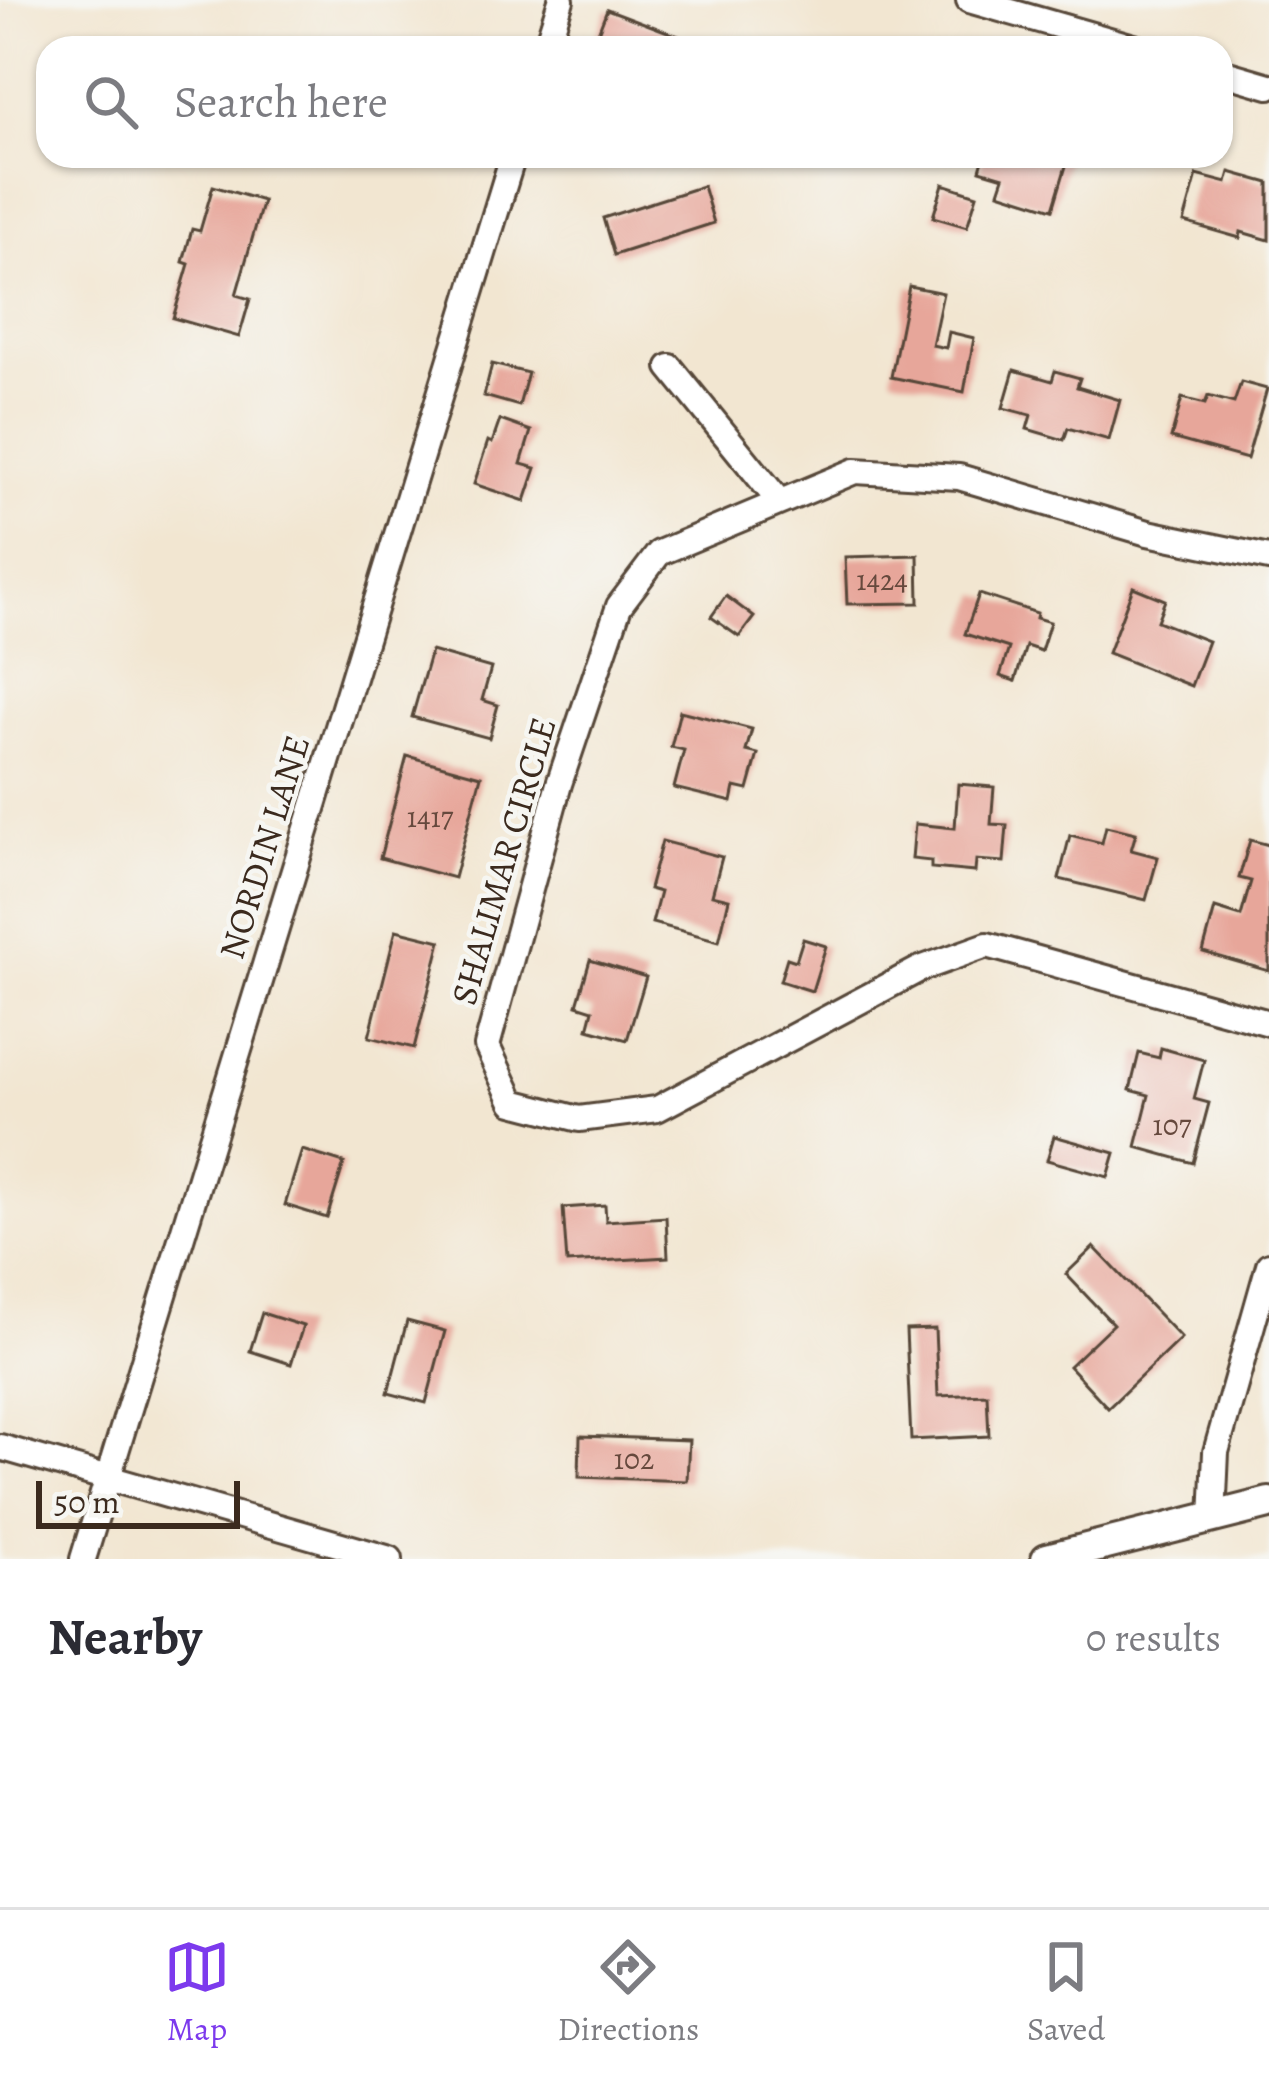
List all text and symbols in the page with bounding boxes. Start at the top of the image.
search box [36,36,1233,168]
icon: search [78,69,144,135]
text: Search here [174,71,388,133]
house number: 1424 [856,560,908,600]
street label: SHALIMAR CIRCLE [439,712,567,1010]
street label: NORDIN LANE [207,729,321,965]
house number: 1417 [407,797,454,837]
house number: 107 [1153,1105,1192,1145]
house number: 102 [614,1439,654,1479]
scale bar [36,1475,240,1528]
text: 50 m [54,1479,120,1524]
text: Nearby [48,1602,202,1672]
text: 0 results [1086,1611,1221,1664]
tab: Map [164,1934,230,2051]
tab: Directions [558,1934,699,2051]
tab: Saved [1027,1934,1105,2051]

